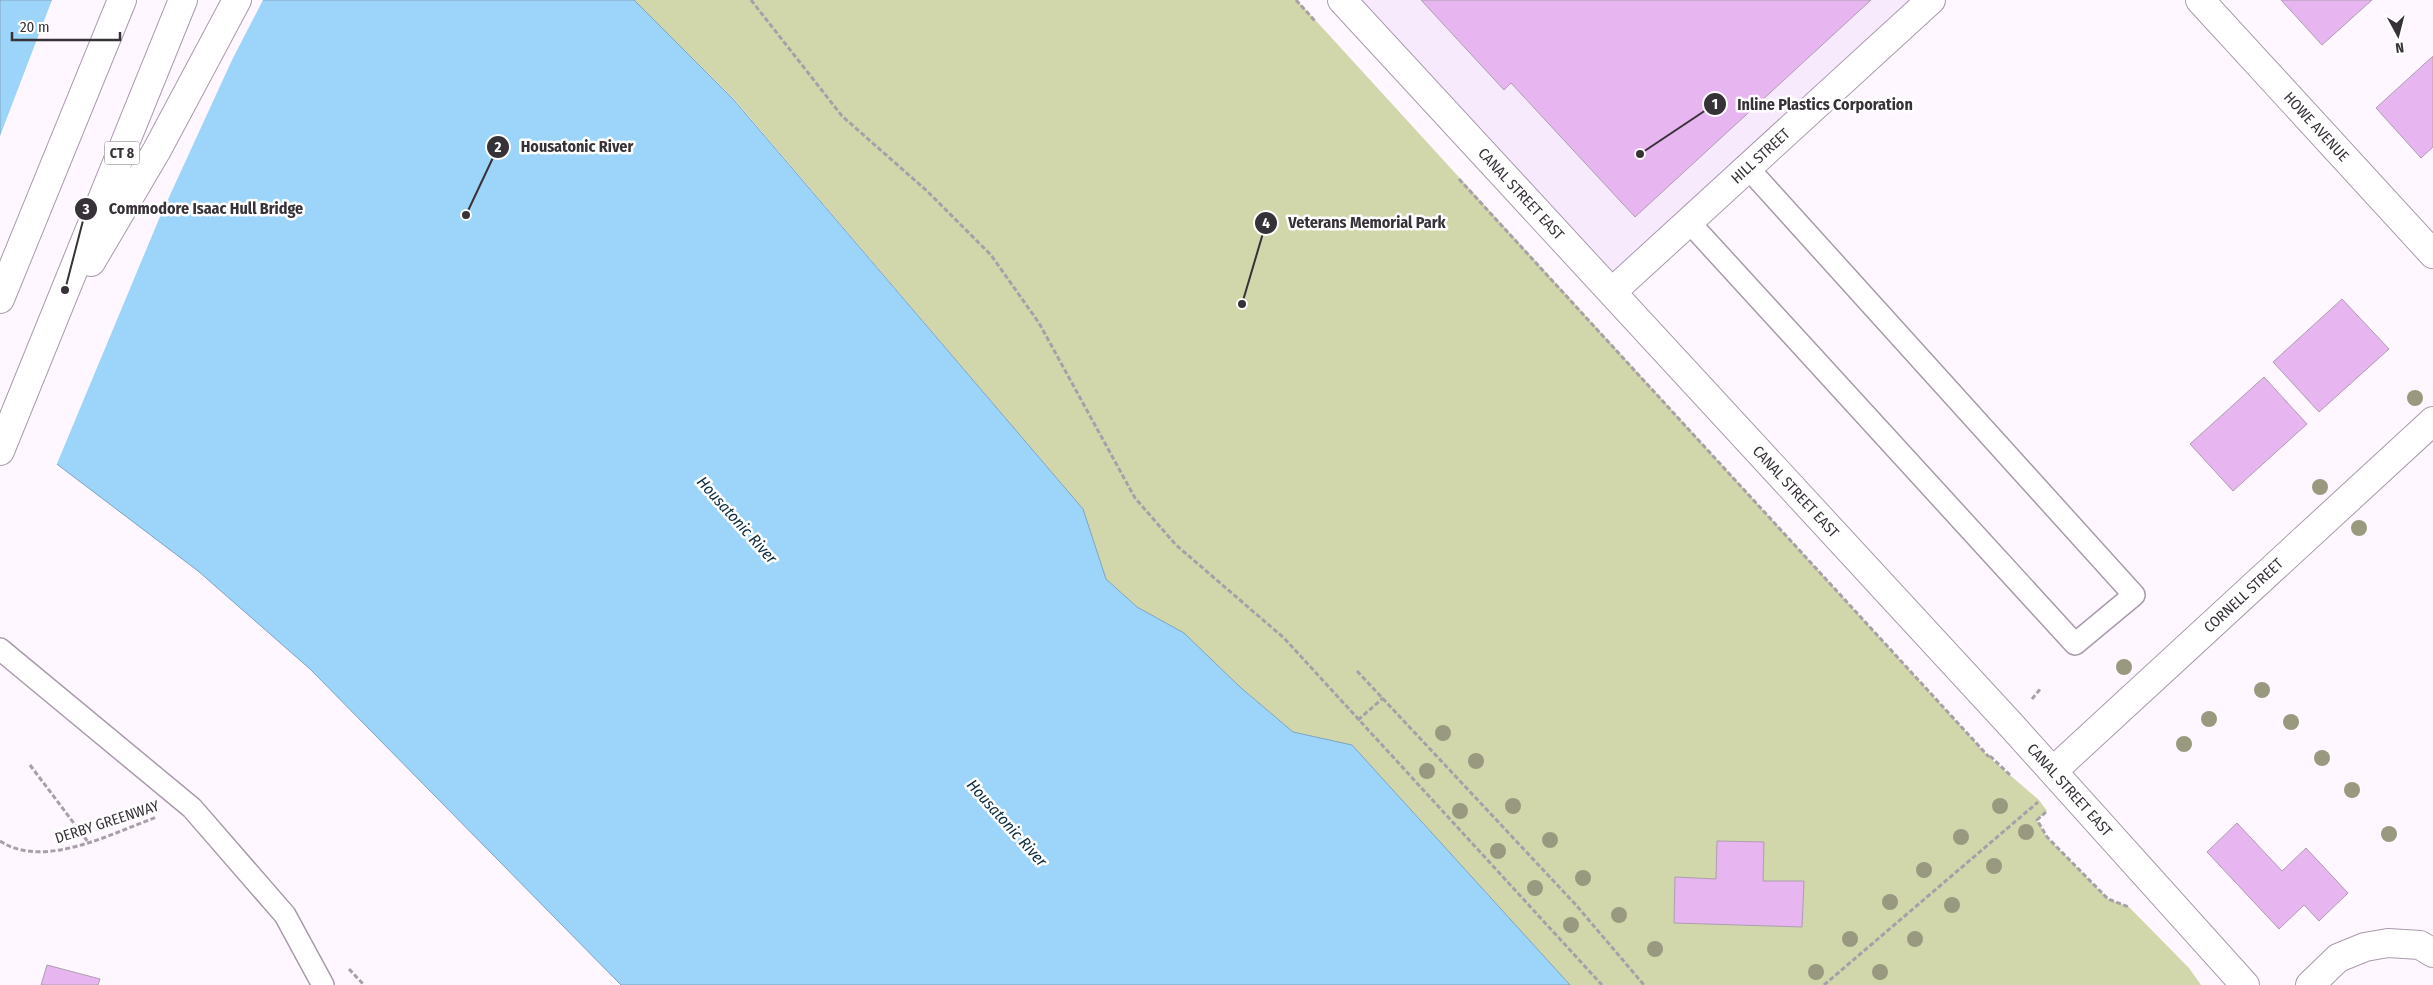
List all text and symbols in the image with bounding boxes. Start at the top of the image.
scale bar [12,10,120,42]
north arrow [2373,10,2423,60]
text: 20 m [20,18,50,36]
text: N [2394,38,2405,56]
callout: Inline Plastics Corporation [1703,88,1923,119]
street label: HOWE AVENUE [2280,88,2353,165]
text: 1 [1712,95,1718,113]
text: Inline Plastics Corporation [1737,95,1913,114]
street label: HILL STREET [1727,125,1794,187]
callout: Housatonic River [486,131,643,162]
text: Housatonic River [521,137,633,156]
text: 2 [494,138,502,156]
road number: CT 8 [104,142,140,164]
street label: CANAL STREET EAST [1474,144,1568,244]
callout: Commodore Isaac Hull Bridge [73,193,313,224]
text: Commodore Isaac Hull Bridge [109,199,303,218]
text: 3 [81,200,90,218]
callout: Veterans Memorial Park [1253,207,1455,238]
text: Veterans Memorial Park [1287,213,1447,232]
text: 4 [1262,214,1270,232]
street label: CANAL STREET EAST [1749,442,1843,541]
water label: Housatonic River [693,473,781,568]
street label: CORNELL STREET [2200,555,2287,636]
street label: CANAL STREET EAST [2023,740,2116,840]
water label: Housatonic River [963,776,1051,871]
street label: DERBY GREENWAY [53,797,162,847]

